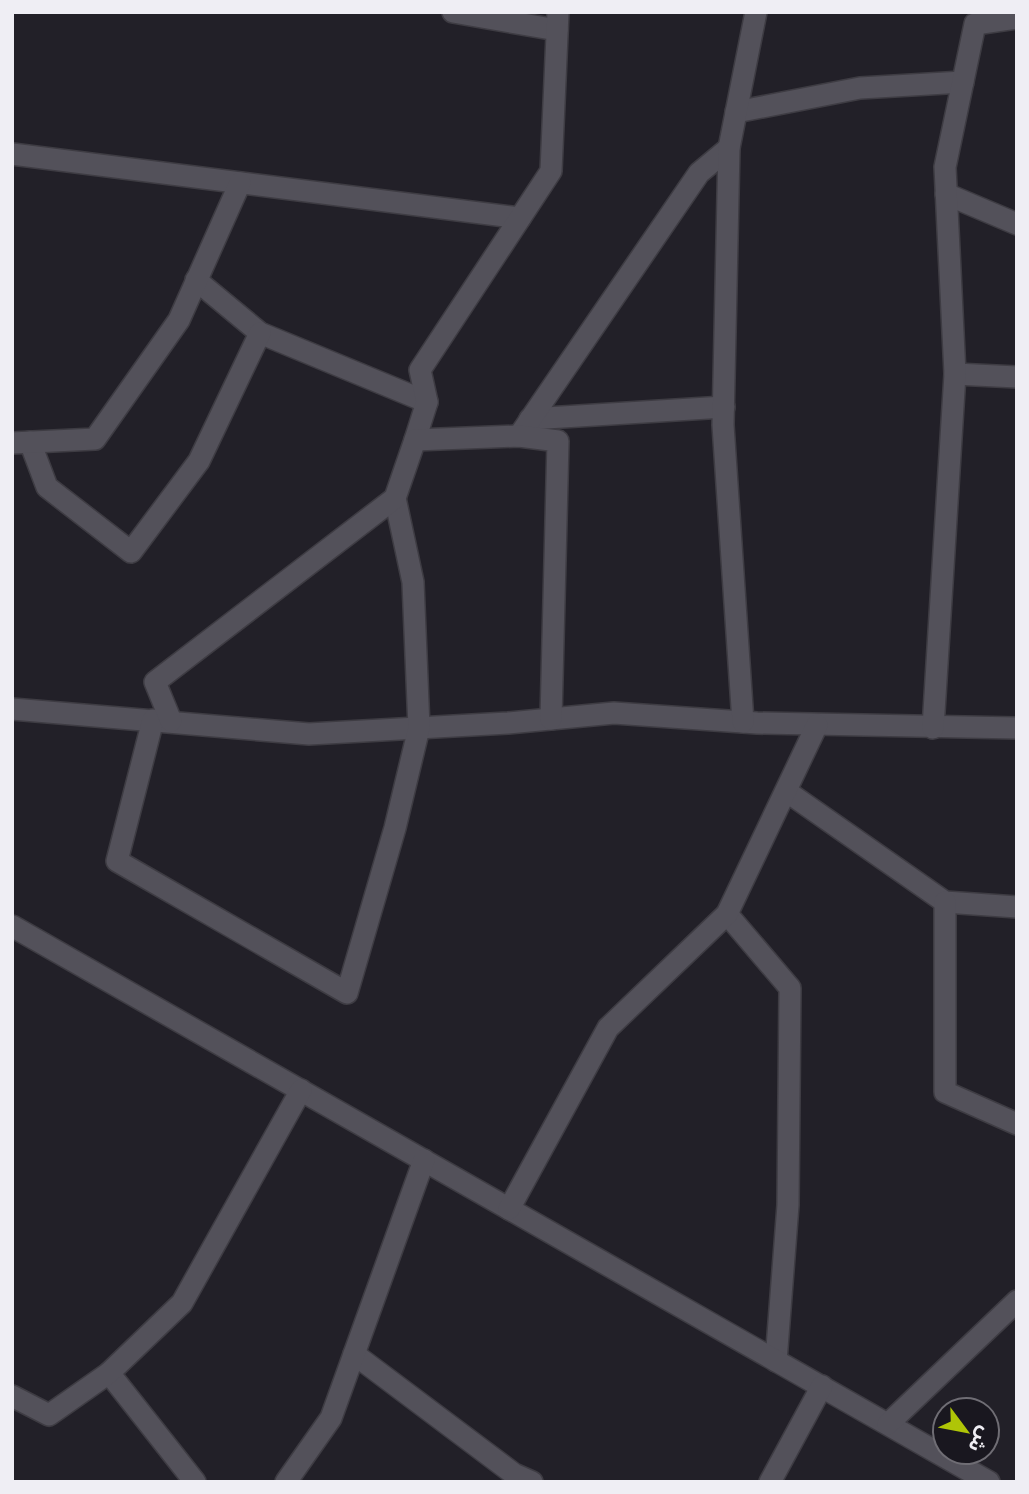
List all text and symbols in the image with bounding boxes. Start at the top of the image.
north arrow [931,1396,1001,1466]
text: ش [964,1423,997,1457]

